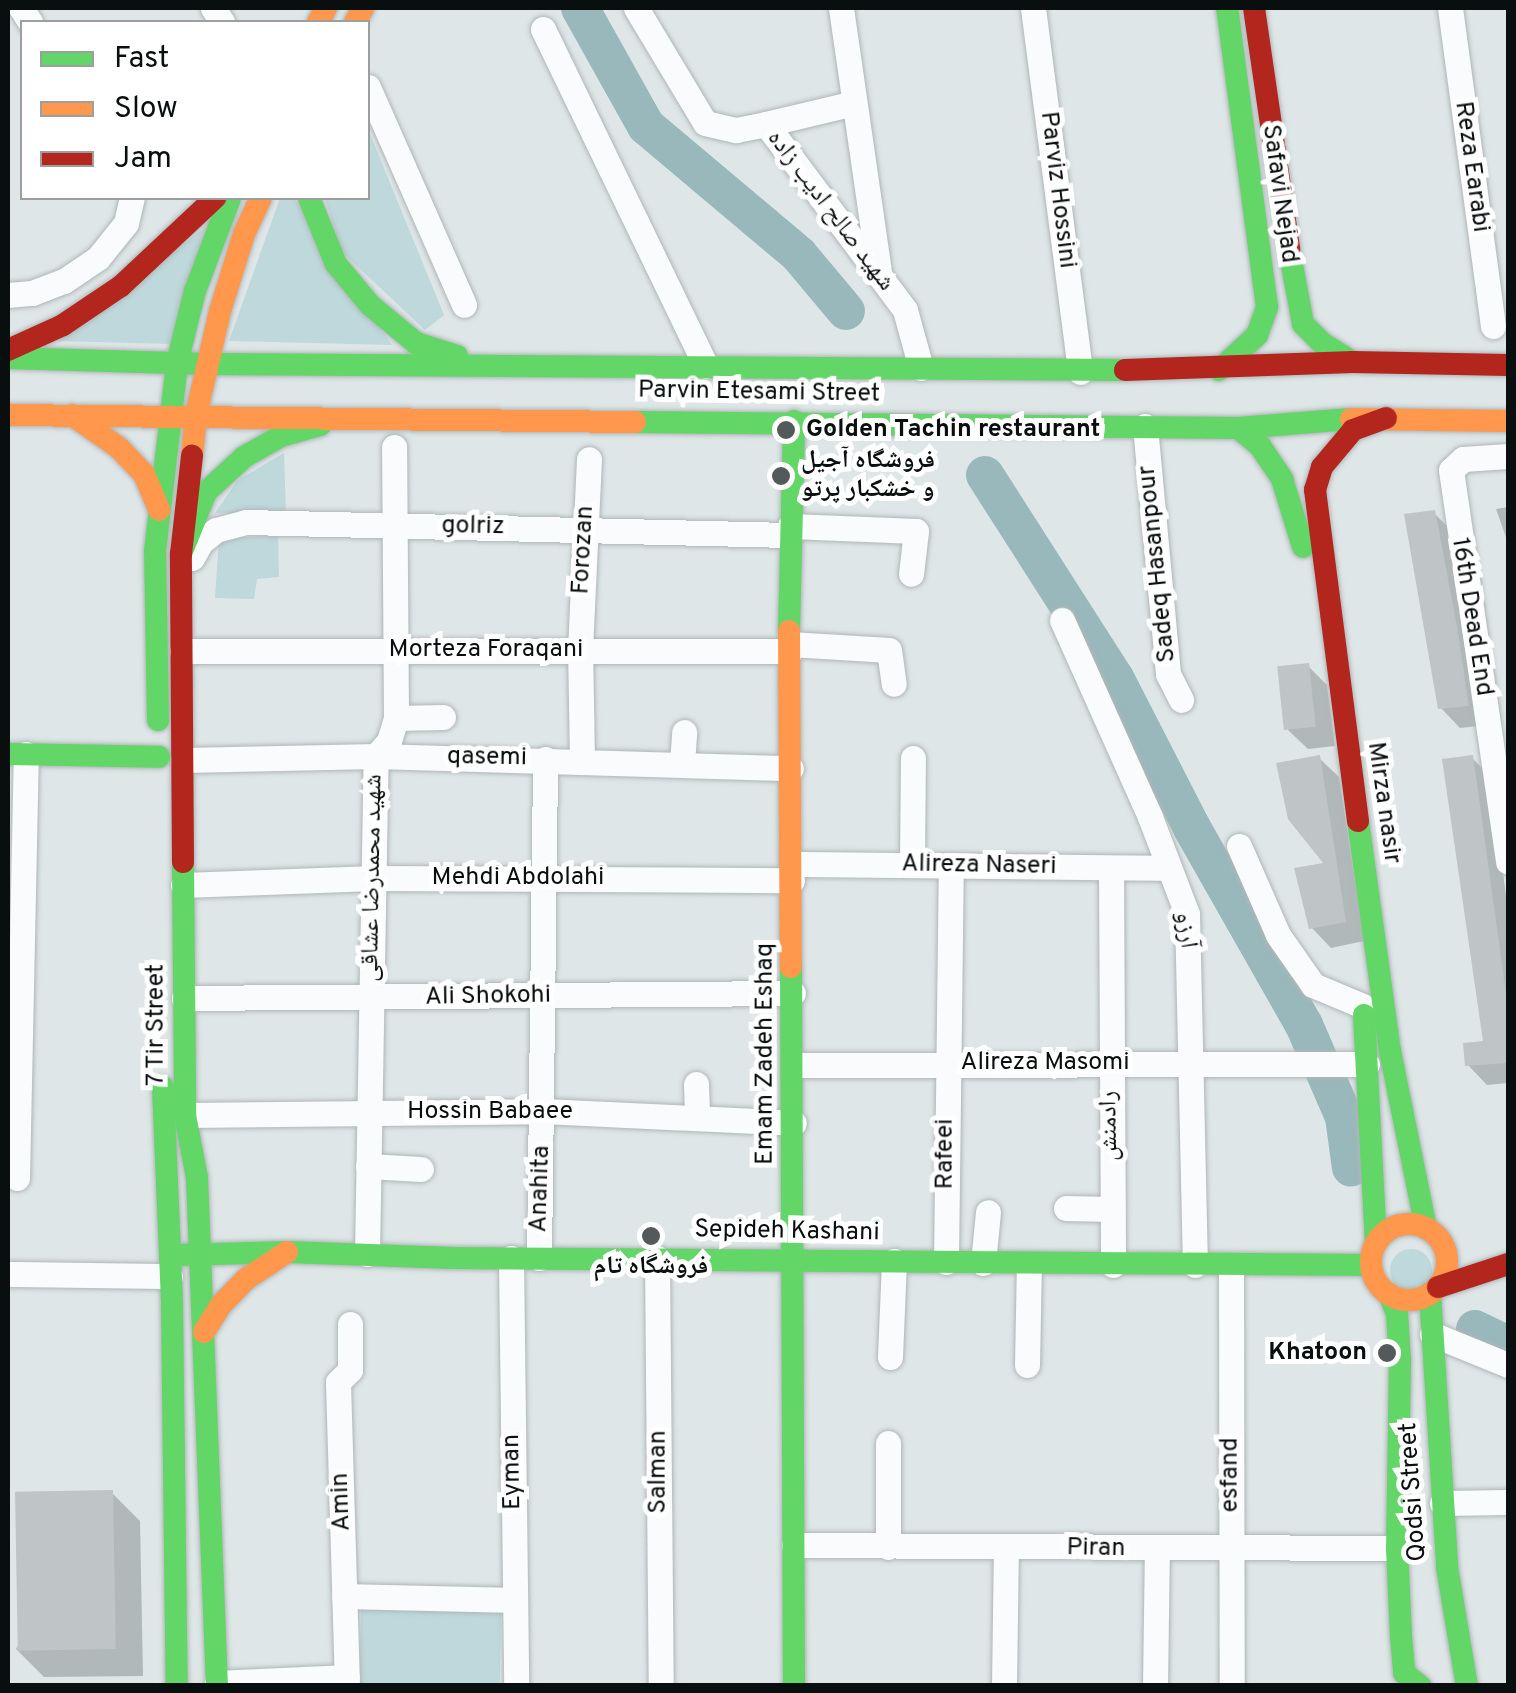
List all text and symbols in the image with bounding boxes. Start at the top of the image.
legend [20,20,370,200]
text: Fast [114,41,169,78]
text: Slow [114,91,178,128]
street label: Reza Earabi [1447,100,1495,234]
street label: Parviz Hossini [1032,110,1082,270]
street label: Safavi Nejad [1254,123,1304,265]
street label: شهید صالح ادیب زاده [760,125,900,297]
text: Jam [114,141,172,178]
street label: Parvin Etesami Street [638,376,880,410]
place label: Golden Tachin restaurant [806,415,1100,445]
marker: Golden Tachin restaurant [775,419,797,441]
place label: فروشگاه آجیل و خشکبار پرتو [801,447,935,506]
street label: Sadeq Hasanpour [1133,464,1183,664]
marker: فروشگاه آجیل و خشکبار پرتو [770,465,792,487]
street label: Forozan [567,505,601,595]
street label: golriz [441,511,505,543]
street label: 16th Dead End [1444,536,1498,698]
street label: Morteza Foraqani [389,635,583,665]
street label: Mirza nasir [1360,740,1406,866]
street label: qasemi [447,742,527,774]
street label: شهید محمدرضا عشاقی [356,774,390,982]
street label: Alireza Naseri [901,850,1057,882]
street label: Mehdi Abdolahi [431,863,605,893]
street label: آرزو [1168,910,1202,950]
street label: Emam Zadeh Eshaq [751,943,781,1165]
street label: 7 Tir Street [142,963,172,1087]
street label: Ali Shokohi [425,981,551,1013]
street label: Alireza Masomi [960,1048,1130,1078]
street label: رادمنش [1094,1091,1126,1161]
street label: Hossin Babaee [407,1097,573,1127]
street label: Rafeei [931,1119,961,1189]
street label: Anahita [524,1145,558,1233]
street label: Sepideh Kashani [694,1215,880,1249]
marker: فروشگاه تام [640,1225,662,1247]
place label: فروشگاه تام [594,1252,708,1282]
place label: Khatoon [1268,1338,1367,1368]
marker: Khatoon [1376,1342,1398,1364]
street label: Qodsi Street [1394,1422,1434,1562]
street label: Salman [644,1430,674,1514]
street label: Eyman [497,1434,529,1510]
street label: esfand [1216,1438,1246,1512]
street label: Amin [326,1472,358,1532]
street label: Piran [1066,1533,1126,1565]

